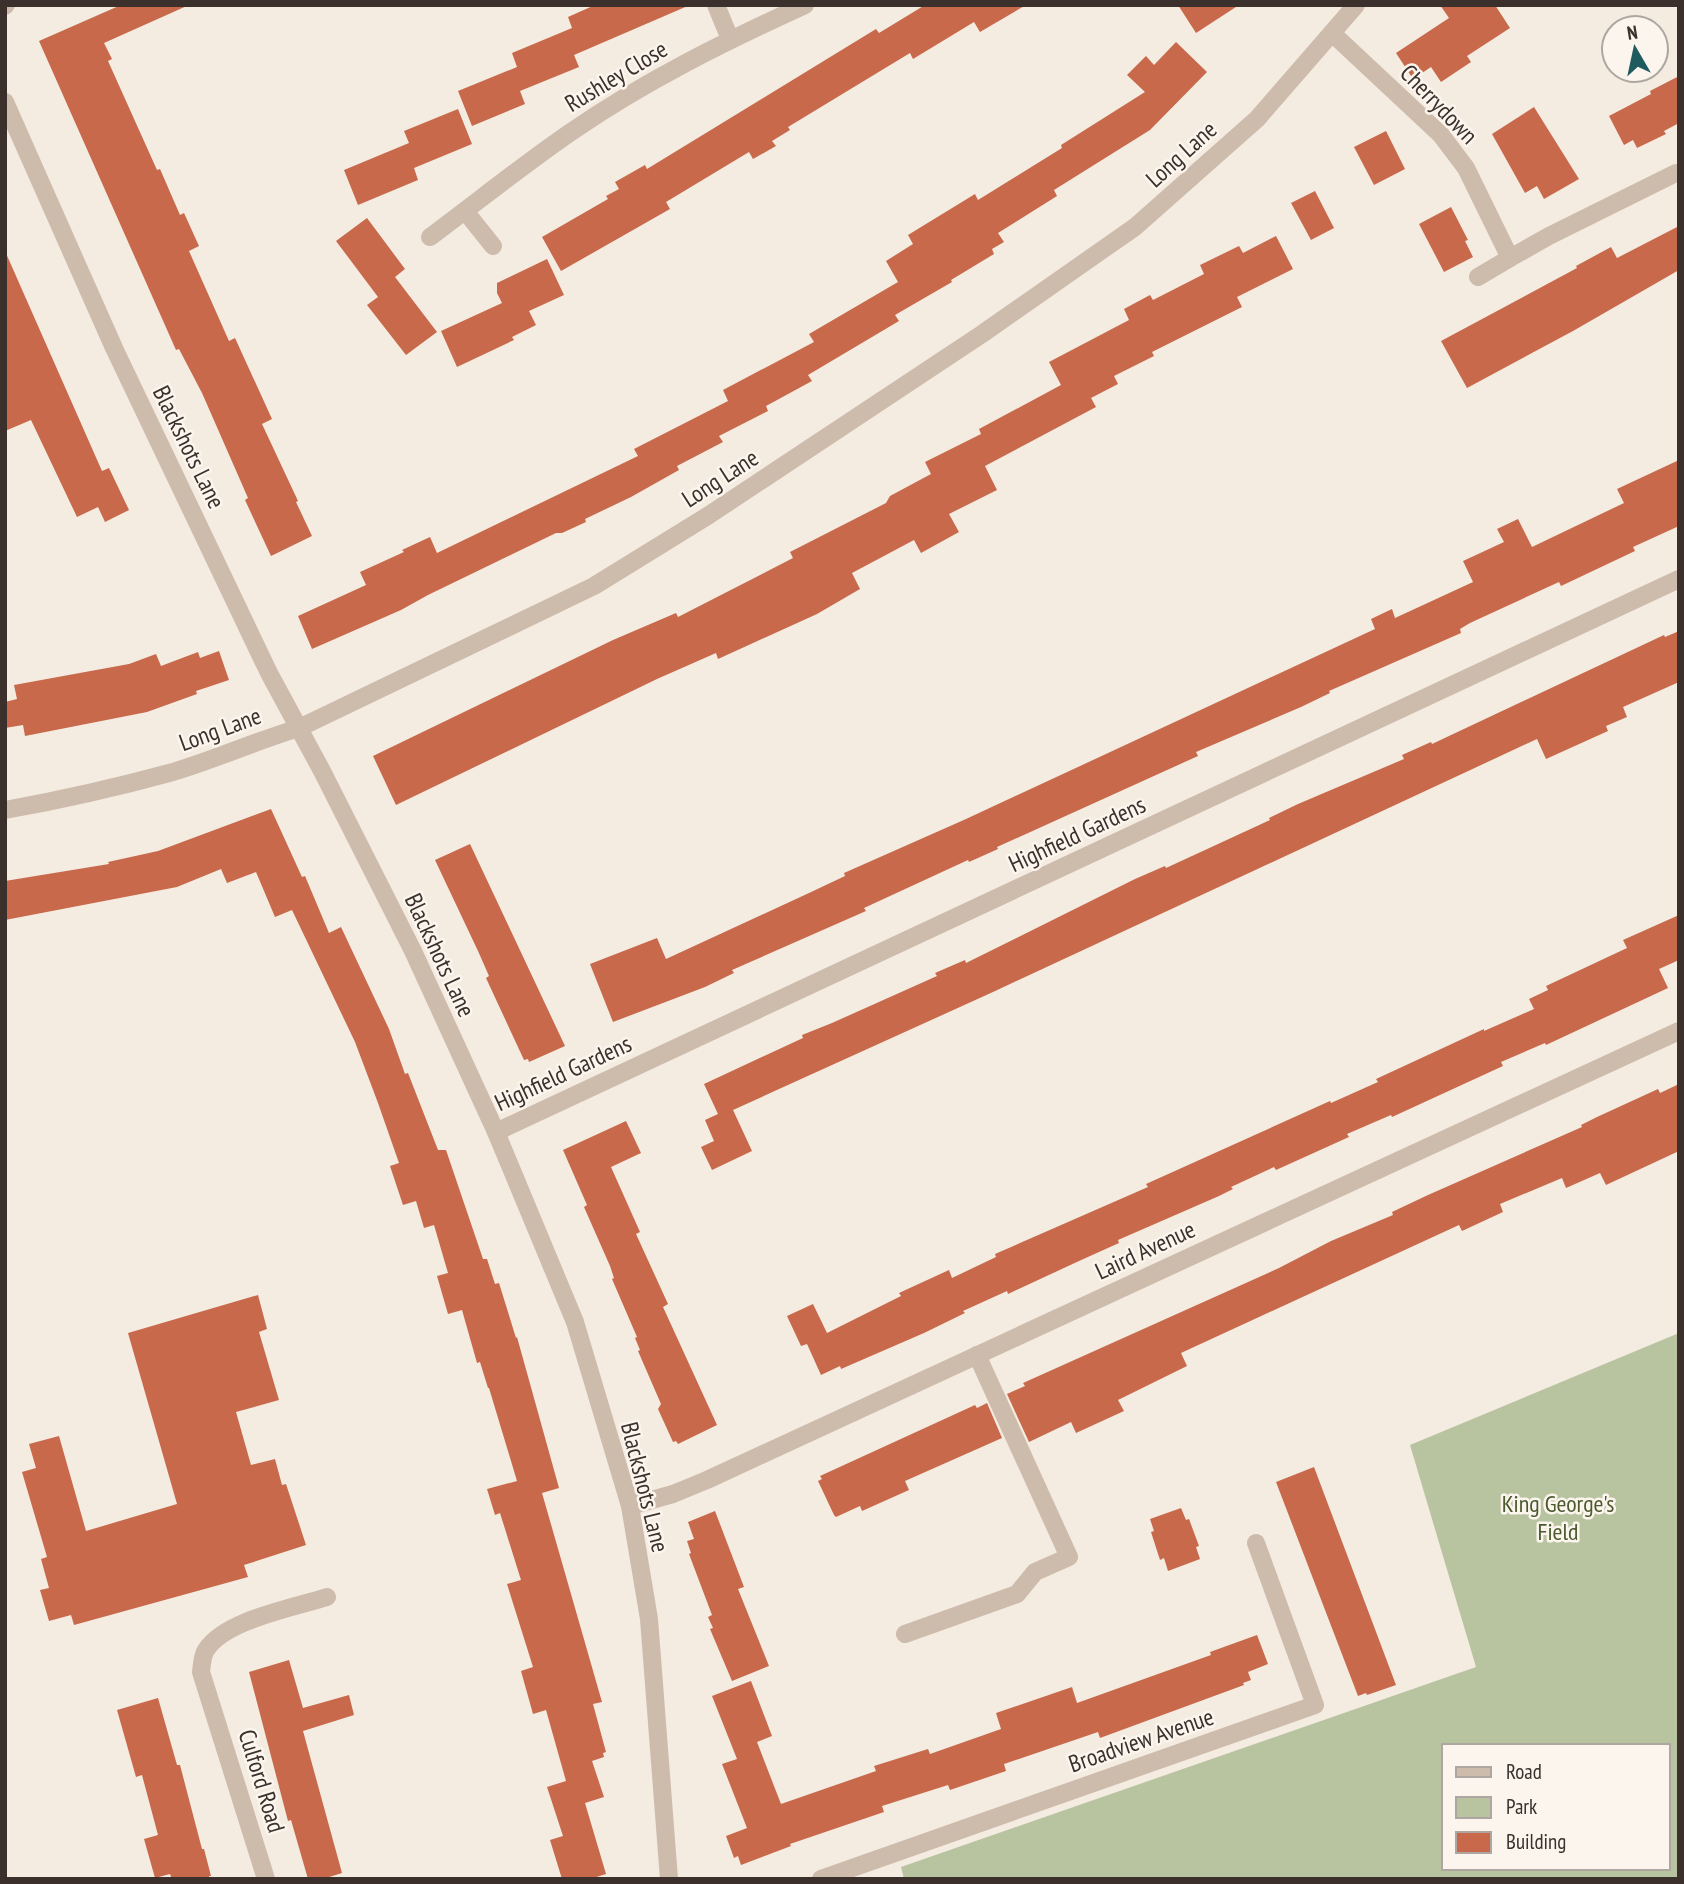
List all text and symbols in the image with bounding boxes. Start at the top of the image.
north arrow [1600,14,1670,84]
text: N [1625,20,1639,45]
street label: Rushley Close [559,33,673,119]
street label: Cherrydown [1394,58,1484,150]
street label: Long Lane [1139,114,1223,194]
street label: Blackshots Lane [146,380,232,514]
street label: Long Lane [676,442,764,514]
street label: Long Lane [175,700,265,758]
street label: Highfield Gardens [1004,789,1150,879]
street label: Blackshots Lane [398,888,482,1022]
street label: Highfield Gardens [490,1028,636,1118]
street label: Laird Avenue [1090,1213,1200,1287]
street label: Blackshots Lane [614,1419,676,1555]
park label: King George's Field [1502,1488,1614,1547]
street label: Broadview Avenue [1064,1701,1218,1779]
street label: Culford Road [232,1726,292,1836]
legend [1442,1744,1670,1870]
text: Road [1506,1758,1542,1785]
text: Park [1506,1793,1537,1820]
text: Building [1506,1828,1566,1855]

